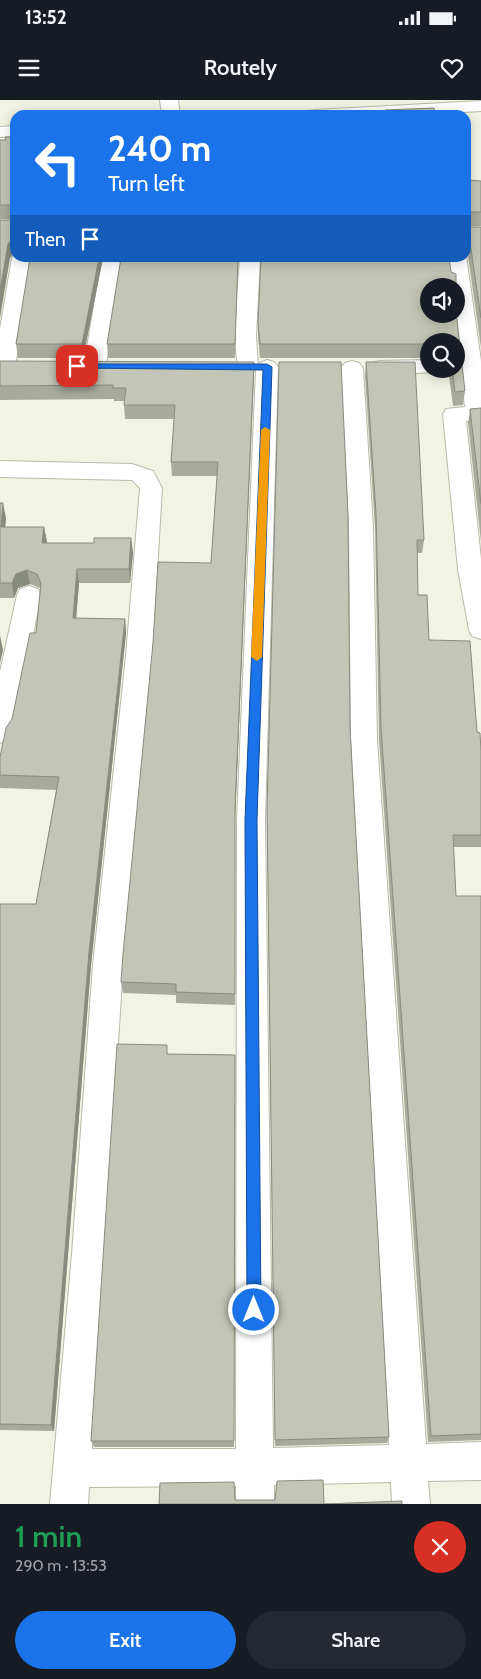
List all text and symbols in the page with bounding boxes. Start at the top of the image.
text: 13:52 [25,6,67,29]
icon: menu [15,54,43,82]
text: Routely [204,54,277,81]
icon: heart [438,54,466,82]
text: 240 m [108,127,211,170]
icon: left [25,130,90,195]
text: Turn left [108,170,185,197]
icon: arrive [76,225,104,253]
text: Then [25,228,66,251]
map controls [420,278,465,378]
button: sound [420,278,465,323]
button: search [420,333,465,378]
pin [56,345,98,387]
icon: arrive [63,352,91,380]
position arrow [227,1283,279,1335]
text: 1 min [15,1518,82,1555]
button: close [414,1521,466,1573]
text: 290 m · 13:53 [15,1556,107,1575]
button: Exit [15,1611,236,1669]
button: Share [246,1611,466,1669]

